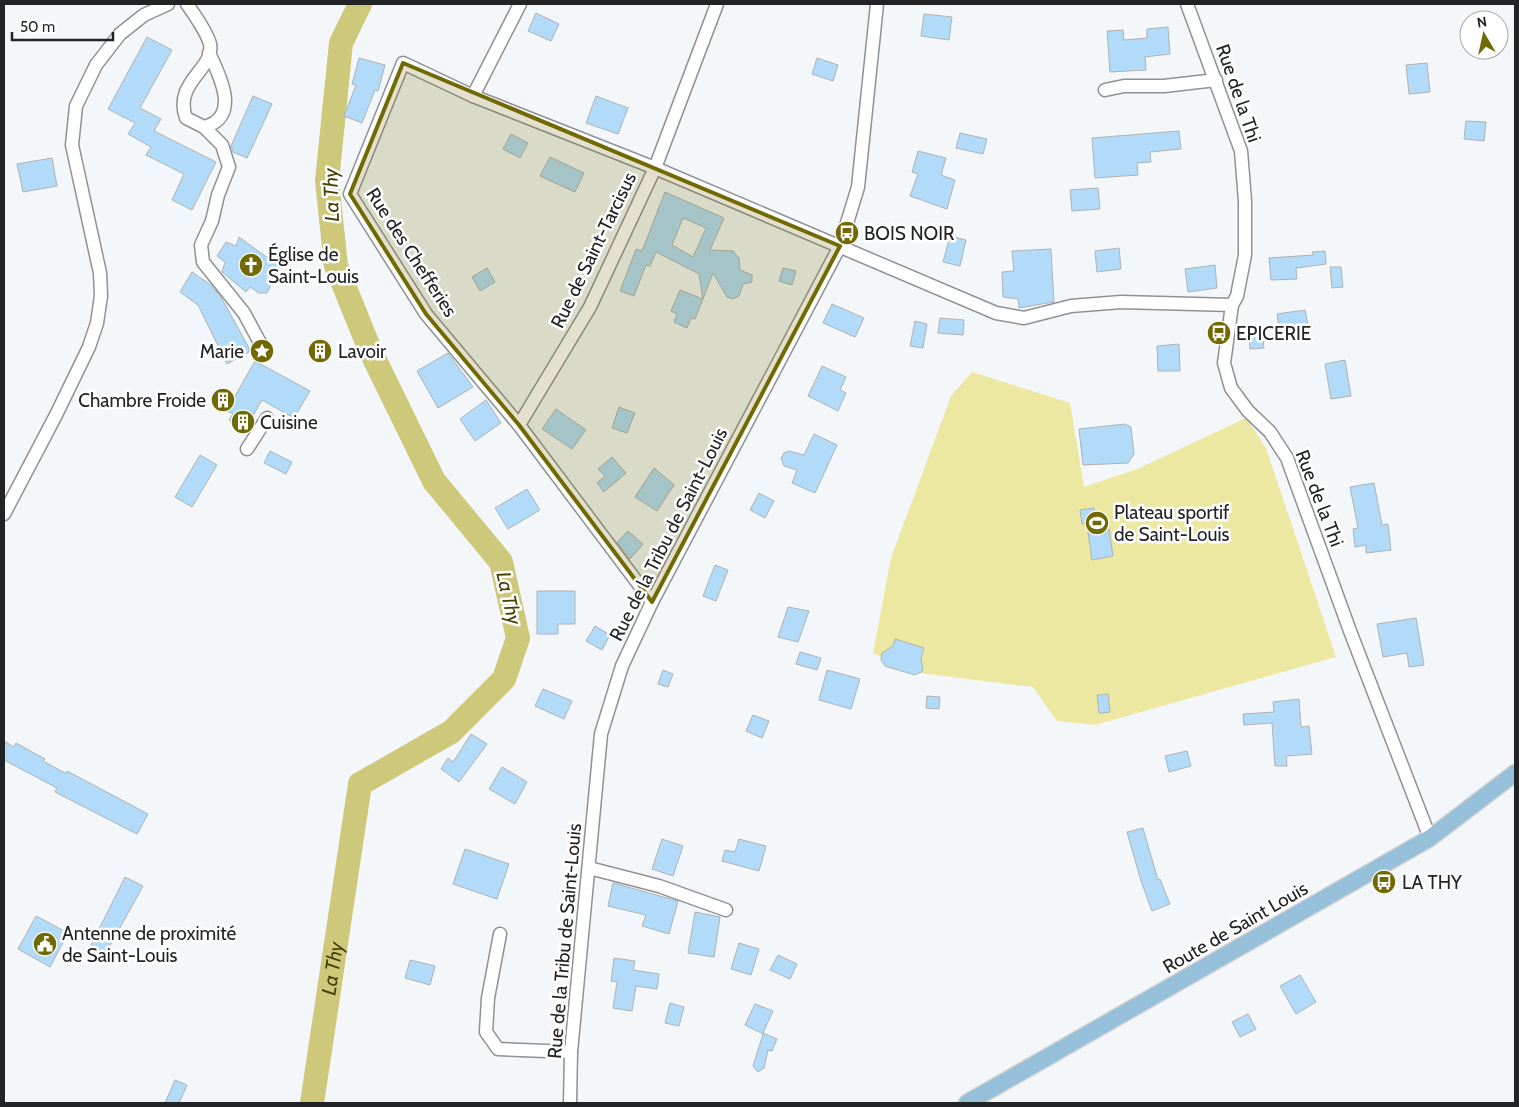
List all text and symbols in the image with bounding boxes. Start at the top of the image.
scale bar [12,10,114,42]
north arrow [1459,10,1509,60]
text: N [1476,12,1488,32]
text: 50 m [20,18,55,36]
street label: Rue de la Thi [1211,41,1266,145]
water label: La Thy [318,167,344,222]
street label: Rue de Saint-Tarcisus [546,169,641,332]
street label: Rue des Chefferies [361,183,462,321]
bus stop icon: BOIS NOIR [834,220,860,246]
place label: BOIS NOIR [864,222,955,245]
place label: Église de Saint-Louis [268,242,359,288]
church icon: Église de Saint-Louis [238,252,264,278]
bus stop icon: EPICERIE [1206,320,1232,346]
place label: EPICERIE [1236,322,1311,345]
place icon: Marie [249,338,275,364]
building icon: Lavoir [307,338,333,364]
place label: Marie [200,340,244,363]
place label: Lavoir [338,340,386,363]
building icon: Chambre Froide [210,387,236,413]
place label: Chambre Froide [78,389,206,412]
building icon: Cuisine [230,409,256,435]
place label: Cuisine [260,411,318,434]
street label: Rue de la Tribu de Saint-Louis [605,424,732,645]
street label: Rue de la Thi [1291,446,1349,550]
place label: Plateau sportif de Saint-Louis [1114,501,1230,546]
sports icon: Plateau sportif de Saint-Louis [1084,510,1110,536]
water label: La Thy [491,569,527,628]
street label: Rue de la Tribu de Saint-Louis [543,822,586,1060]
bus stop icon: LA THY [1371,869,1397,895]
place label: LA THY [1402,871,1462,894]
street label: Route de Saint Louis [1159,877,1312,978]
place label: Antenne de proximité de Saint-Louis [62,922,237,967]
public building icon: Antenne de proximité de Saint-Louis [32,931,58,957]
water label: La Thy [316,939,348,997]

